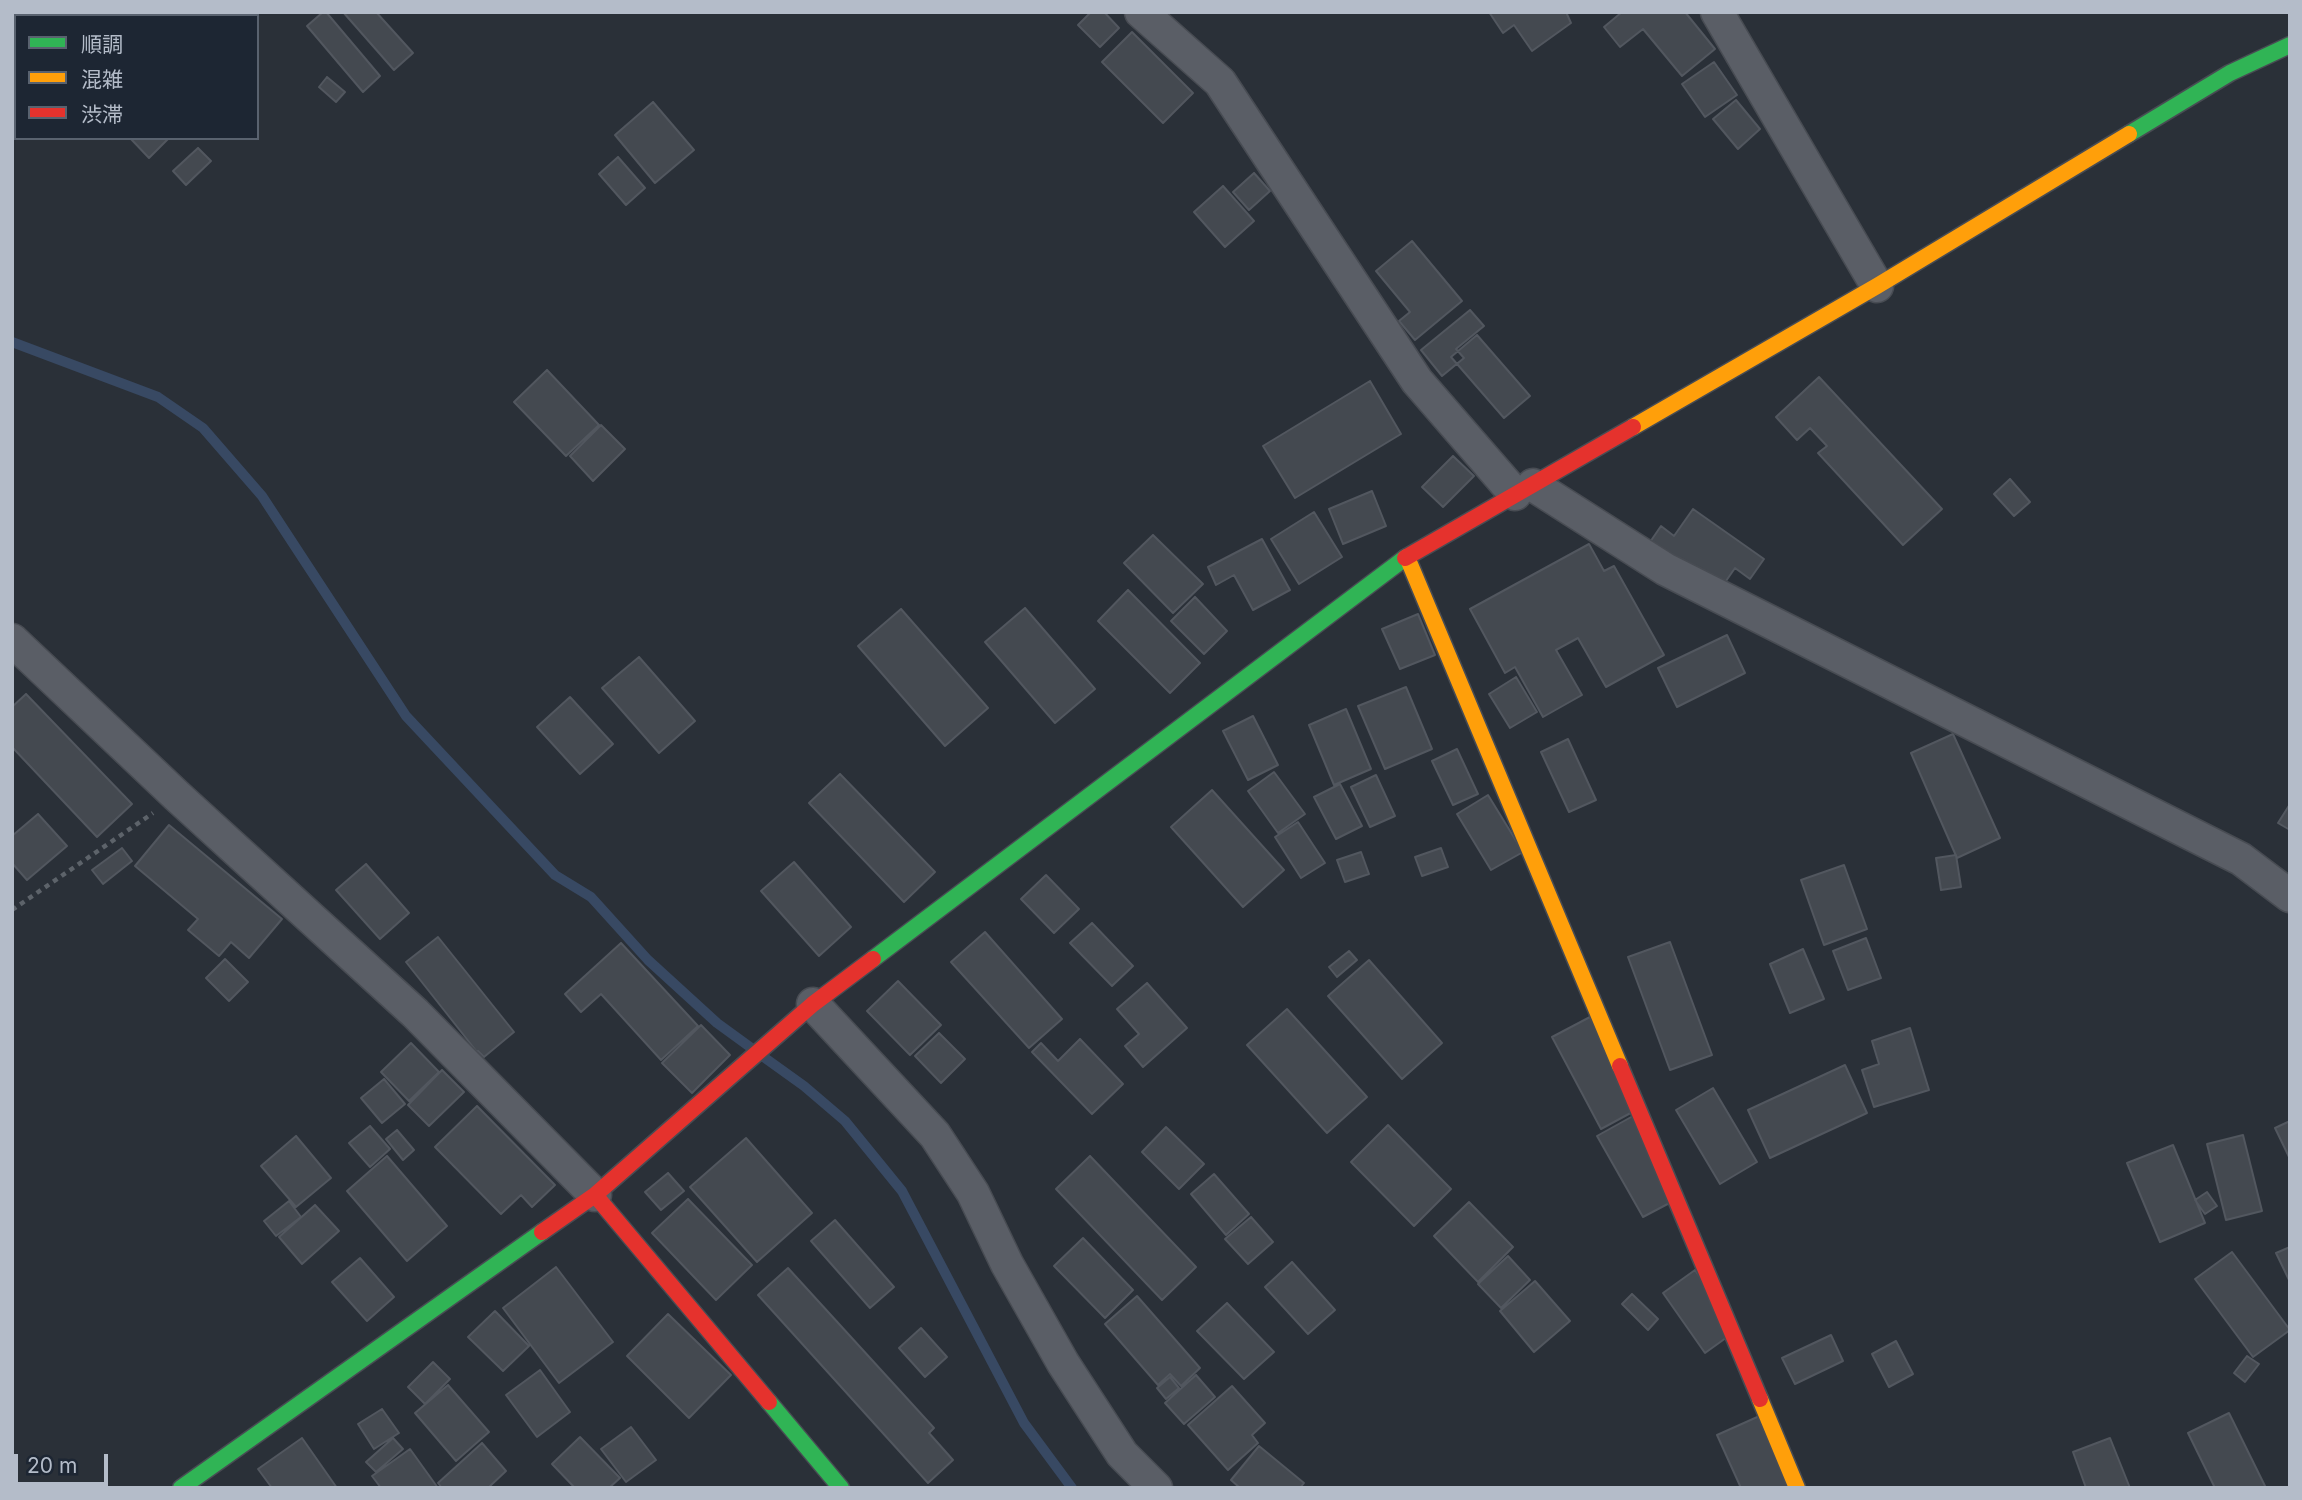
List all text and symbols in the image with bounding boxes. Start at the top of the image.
legend [14,14,259,140]
text: 順調 [81,32,123,57]
text: 混雑 [81,67,123,92]
text: 渋滞 [81,102,123,127]
scale bar [18,1440,112,1484]
text: 20 m [27,1453,77,1478]

